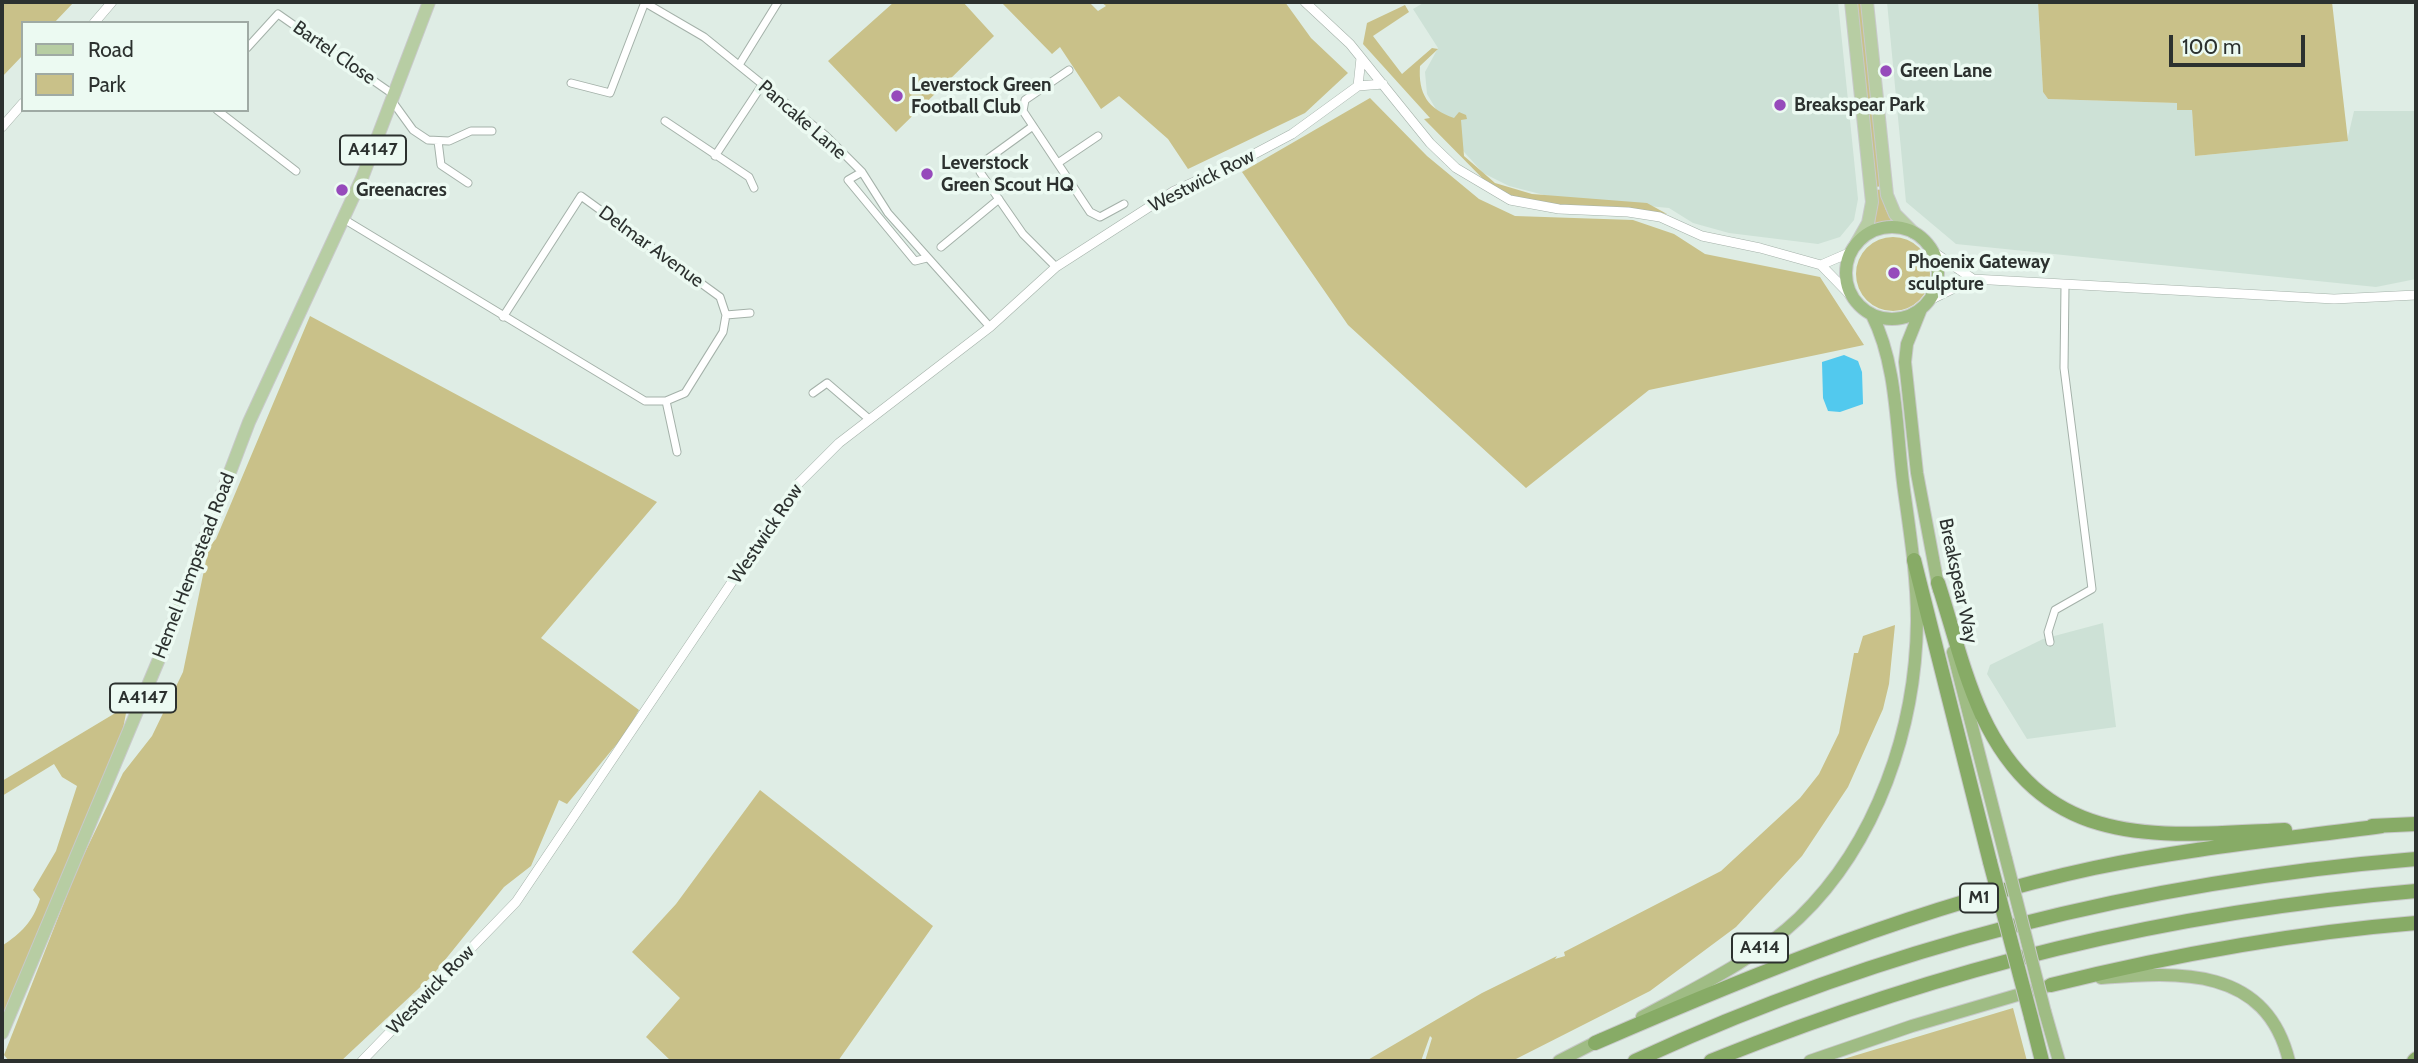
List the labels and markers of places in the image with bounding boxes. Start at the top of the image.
place label: Green Lane [1900,60,1992,82]
marker: Green Lane [1878,63,1894,79]
place label: Leverstock Green Football Club [911,74,1052,118]
marker: Leverstock Green Football Club [889,88,905,104]
place label: Breakspear Park [1794,94,1925,116]
marker: Breakspear Park [1772,97,1788,113]
place label: Leverstock Green Scout HQ [941,152,1074,196]
marker: Leverstock Green Scout HQ [919,166,935,182]
place label: Greenacres [356,179,447,201]
marker: Greenacres [334,182,350,198]
place label: Phoenix Gateway sculpture [1908,251,2050,295]
marker: Phoenix Gateway sculpture [1886,265,1902,281]

